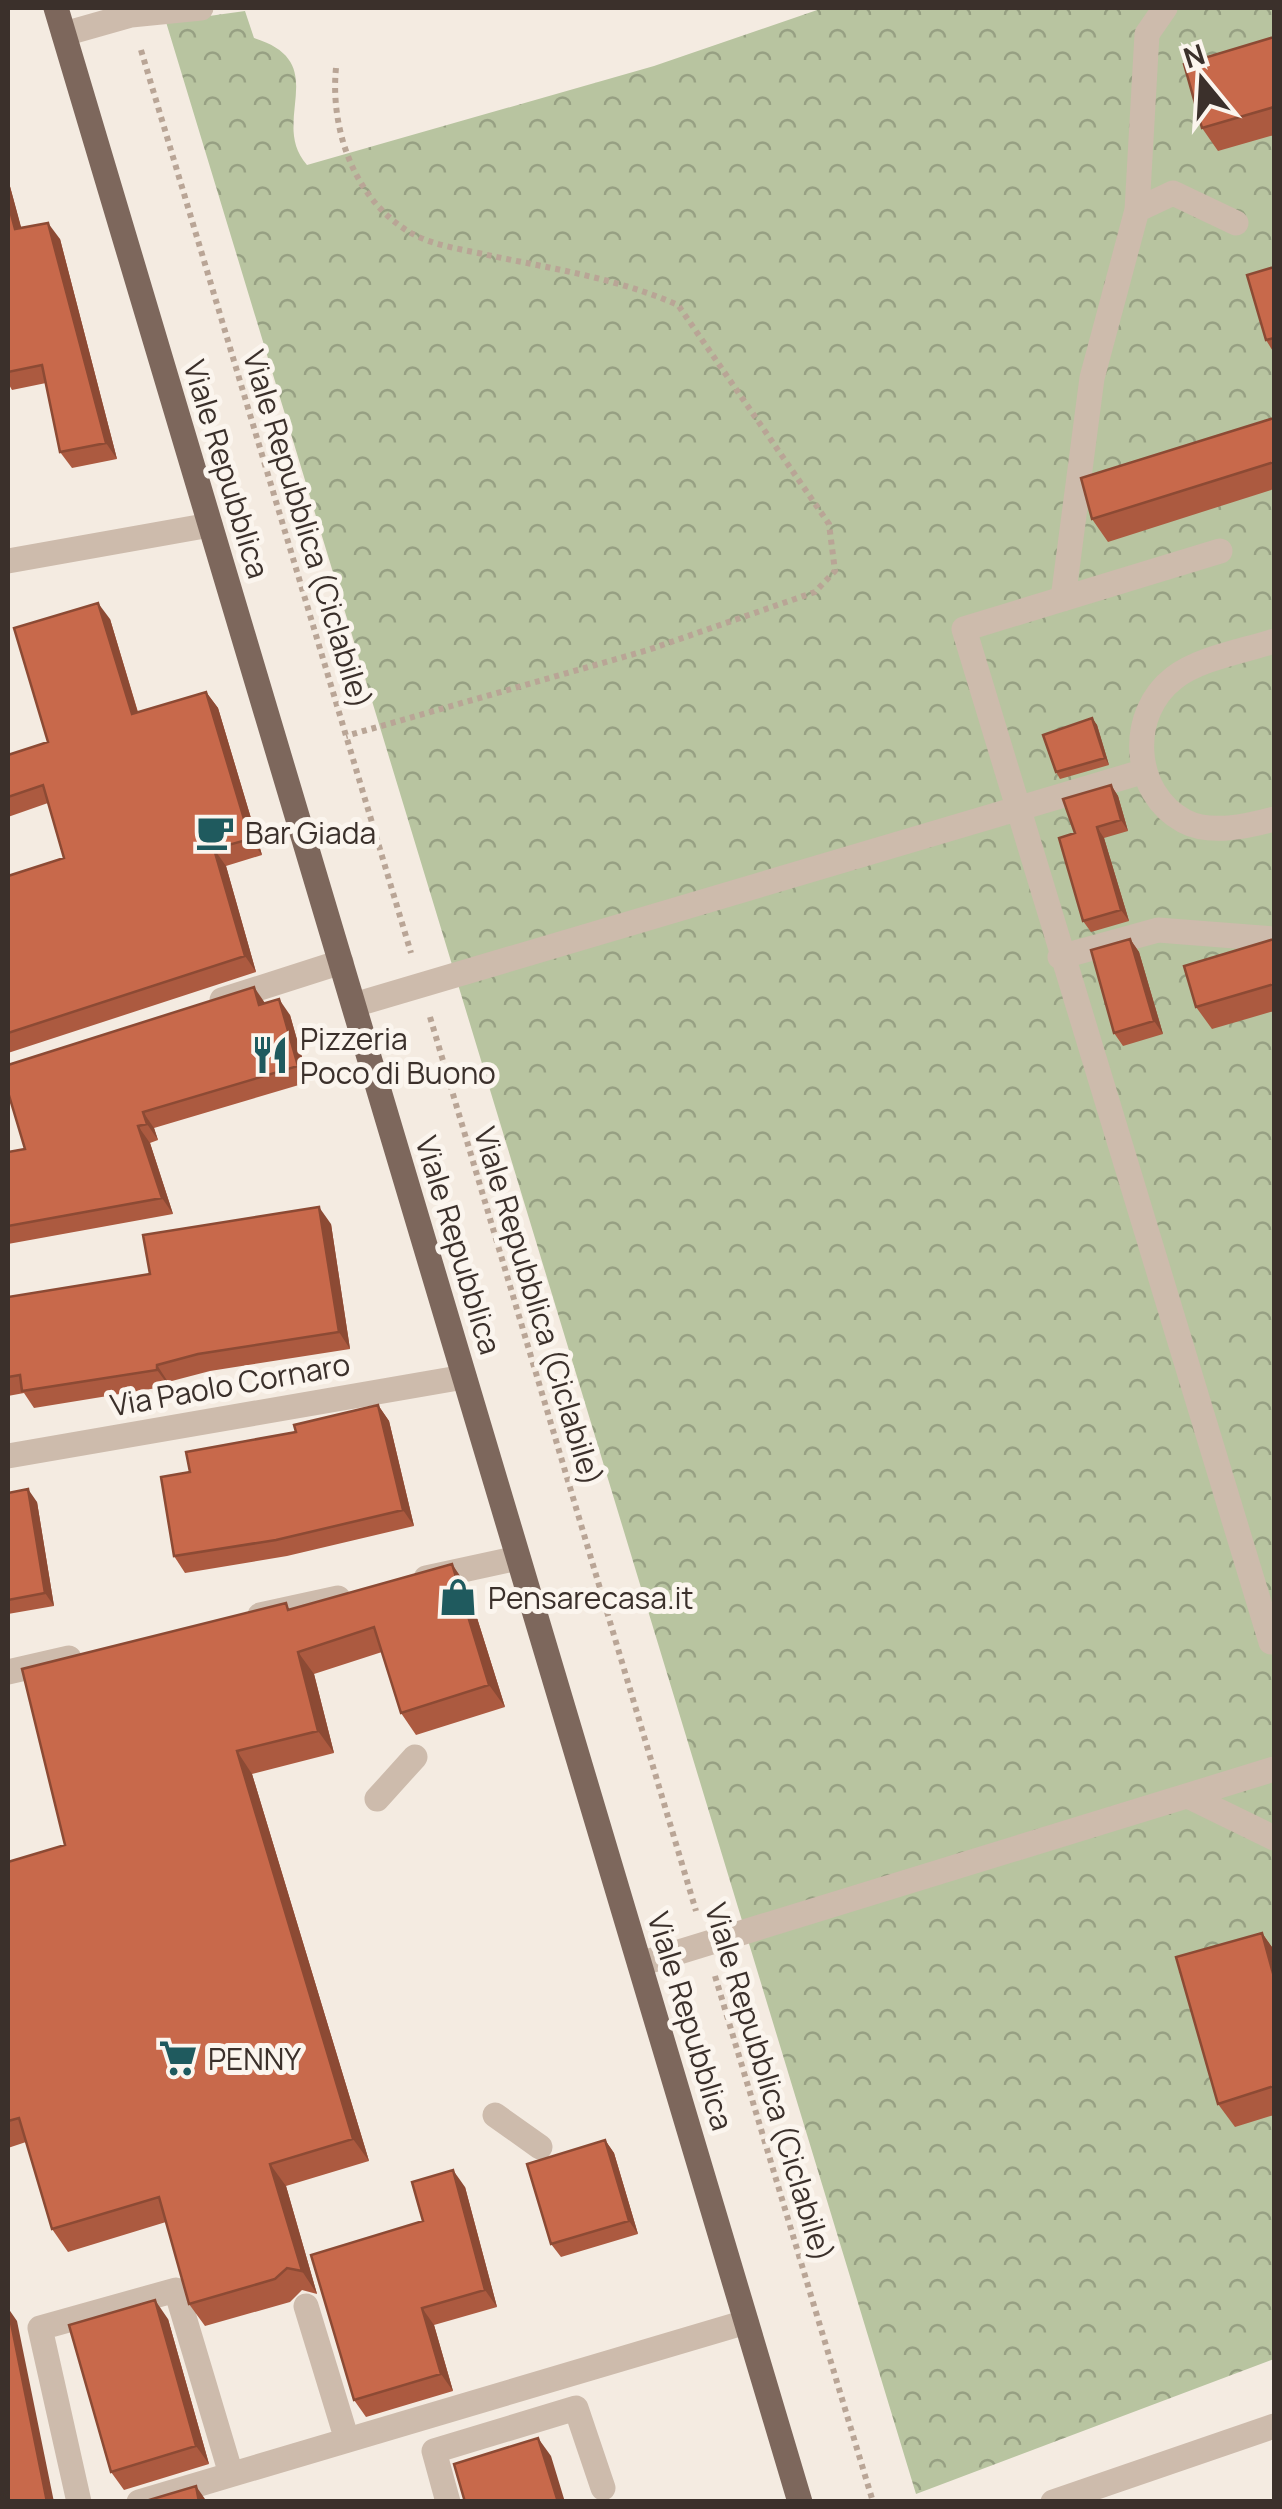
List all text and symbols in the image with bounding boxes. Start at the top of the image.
north arrow [1152,30,1252,130]
text: N [1179,34,1209,76]
street label: Viale Repubblica (Ciclabile) [234,345,382,713]
street label: Viale Repubblica [174,355,280,583]
cafe icon: Bar Giada [194,811,236,853]
place label: Bar Giada [245,812,376,853]
place label: Pizzeria Poco di Buono [300,1018,496,1093]
restaurant icon: Pizzeria Poco di Buono [249,1034,291,1076]
street label: Viale Repubblica (Ciclabile) [465,1122,613,1490]
street label: Viale Repubblica [406,1131,512,1359]
street label: Via Paolo Cornaro [107,1343,353,1425]
shop icon: Pensarecasa.it [437,1576,479,1618]
place label: Pensarecasa.it [488,1577,694,1618]
street label: Viale Repubblica (Ciclabile) [696,1898,844,2266]
street label: Viale Repubblica [638,1907,744,2135]
supermarket icon: PENNY [157,2037,199,2079]
place label: PENNY [208,2038,301,2079]

